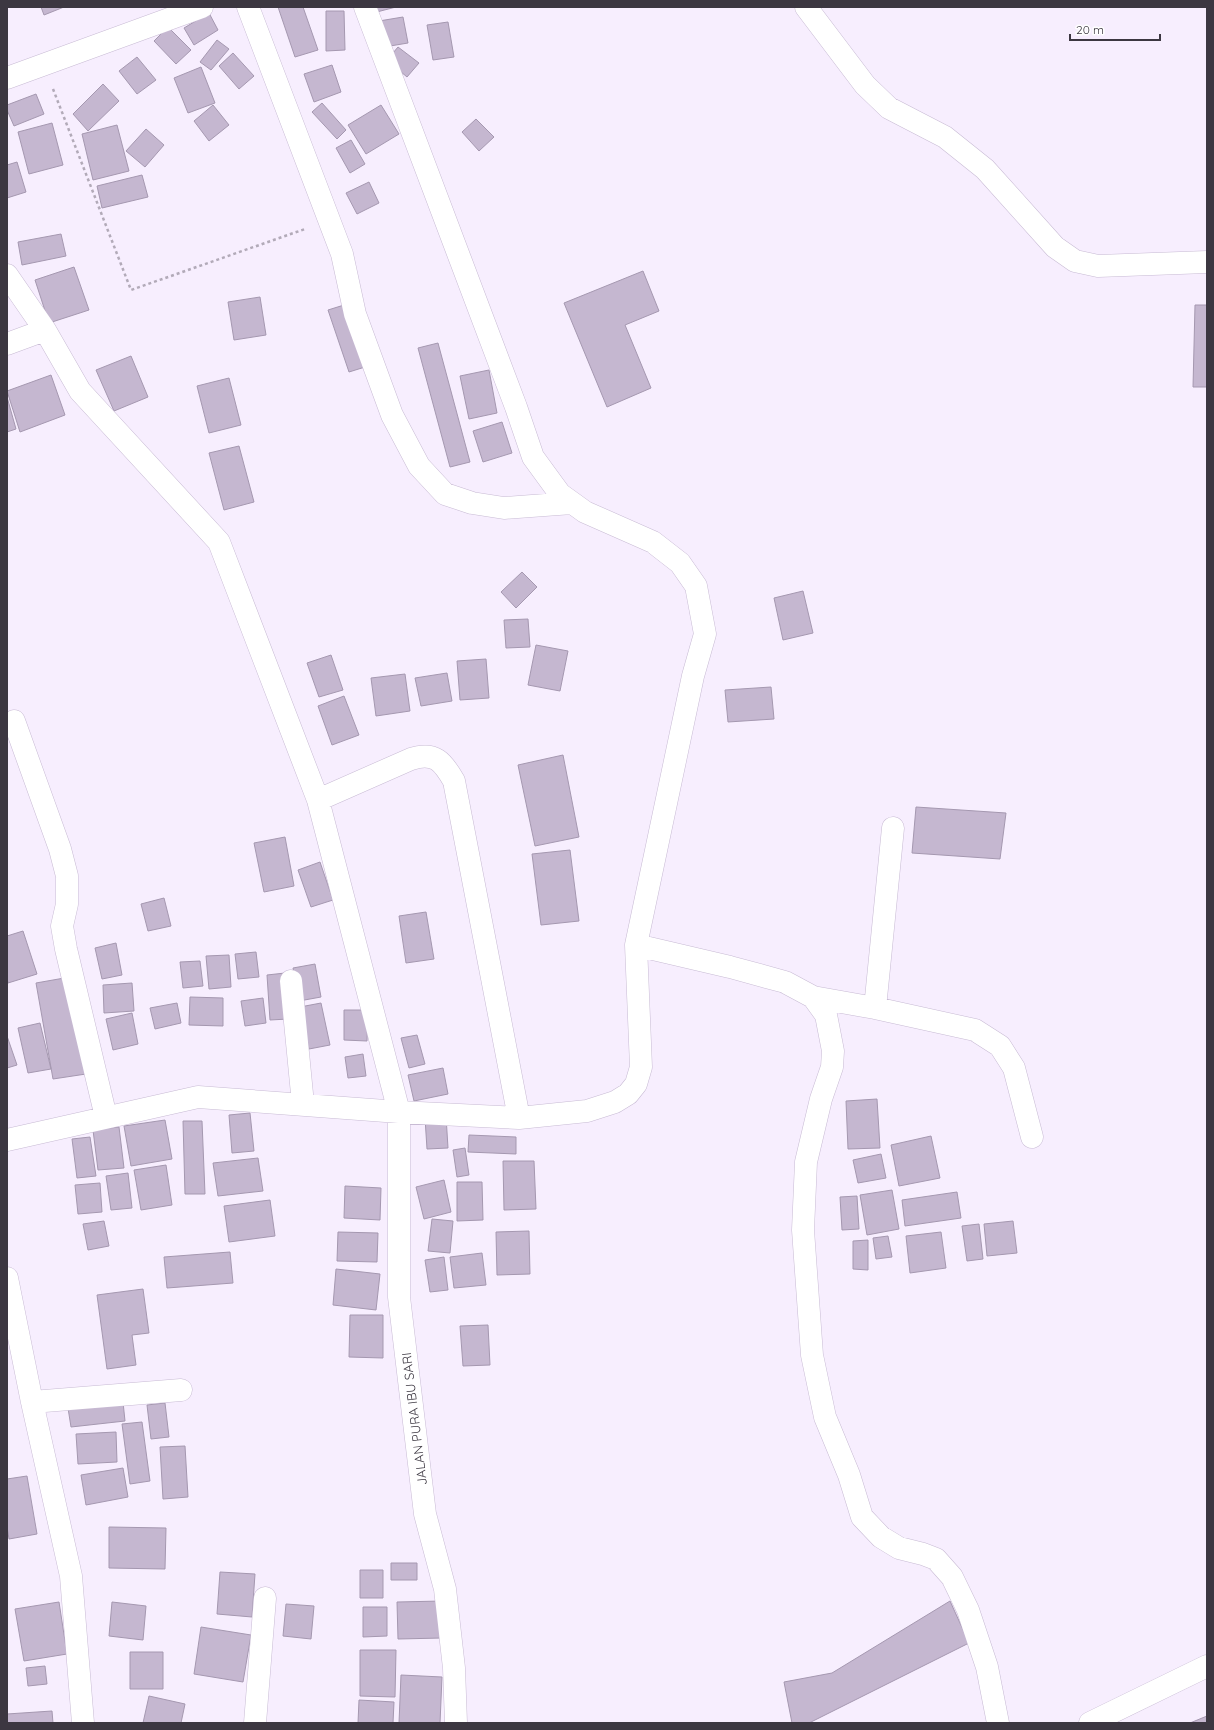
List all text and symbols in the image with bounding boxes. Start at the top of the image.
scale bar [1070,16,1160,42]
text: 20 m [1076,22,1104,37]
street label: JALAN PURA IBU SARI [398,1352,430,1486]

